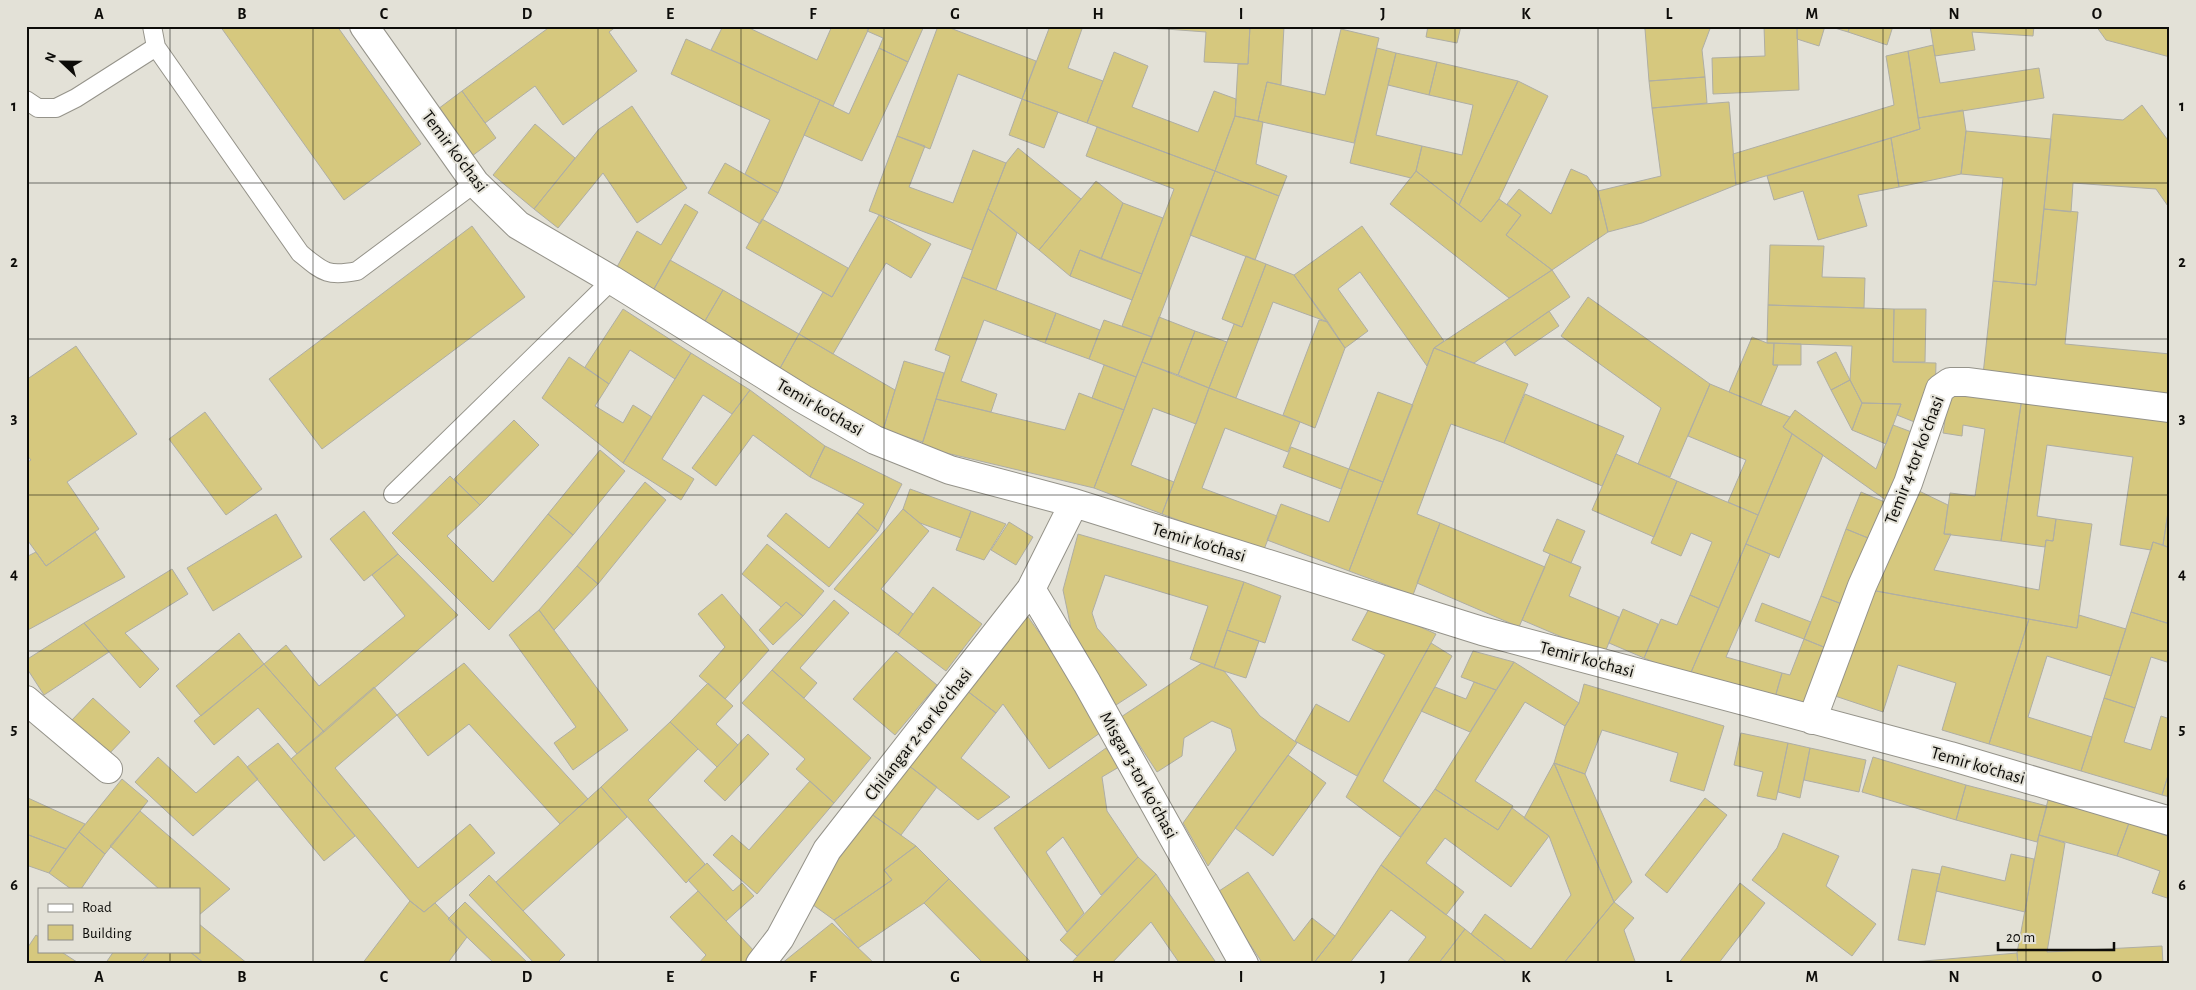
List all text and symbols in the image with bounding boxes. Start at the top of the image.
text: A [94,6,104,22]
text: B [237,6,247,22]
text: C [380,6,389,22]
text: D [522,6,533,22]
text: E [666,6,674,22]
text: F [809,6,817,22]
text: G [950,6,960,22]
text: H [1092,6,1104,22]
text: I [1239,6,1243,22]
text: J [1380,6,1386,22]
text: K [1521,6,1531,22]
text: L [1666,6,1673,22]
text: M [1806,6,1818,22]
text: N [1948,6,1960,22]
text: O [2092,6,2102,22]
north arrow [38,38,88,88]
text: N [43,50,59,65]
text: 1 [11,98,17,114]
text: 1 [2179,98,2185,114]
street label: Temir ko'chasi [418,107,491,196]
text: 2 [10,254,18,270]
text: 2 [2178,254,2186,270]
street label: Temir ko'chasi [773,376,866,440]
street label: Temir 4-tor koʻchasi [1882,394,1948,527]
text: 3 [11,410,18,426]
text: 3 [2179,410,2186,426]
street label: Temir ko'chasi [1150,520,1248,566]
text: 4 [10,566,18,582]
text: 4 [2178,566,2186,582]
street label: Temir ko'chasi [1537,639,1636,681]
street label: Chilangar 2-tor koʻchasi [862,665,976,804]
street label: Misgar 3-tor koʻchasi [1096,709,1180,842]
text: 5 [11,721,18,737]
text: 5 [2179,721,2186,737]
street label: Temir ko'chasi [1929,744,2027,788]
text: 6 [10,877,18,893]
text: 6 [2178,877,2186,893]
legend [38,888,200,952]
text: Road [82,900,112,915]
scale bar [1998,920,2115,952]
text: Building [82,926,132,941]
text: 20 m [2006,930,2035,945]
text: A [94,969,104,985]
text: B [237,969,247,985]
text: C [380,969,389,985]
text: D [522,969,533,985]
text: E [666,969,674,985]
text: F [809,969,817,985]
text: G [950,969,960,985]
text: H [1092,969,1104,985]
text: I [1239,969,1243,985]
text: J [1380,969,1386,985]
text: K [1521,969,1531,985]
text: L [1666,969,1673,985]
text: M [1806,969,1818,985]
text: N [1948,969,1960,985]
text: O [2092,969,2102,985]

